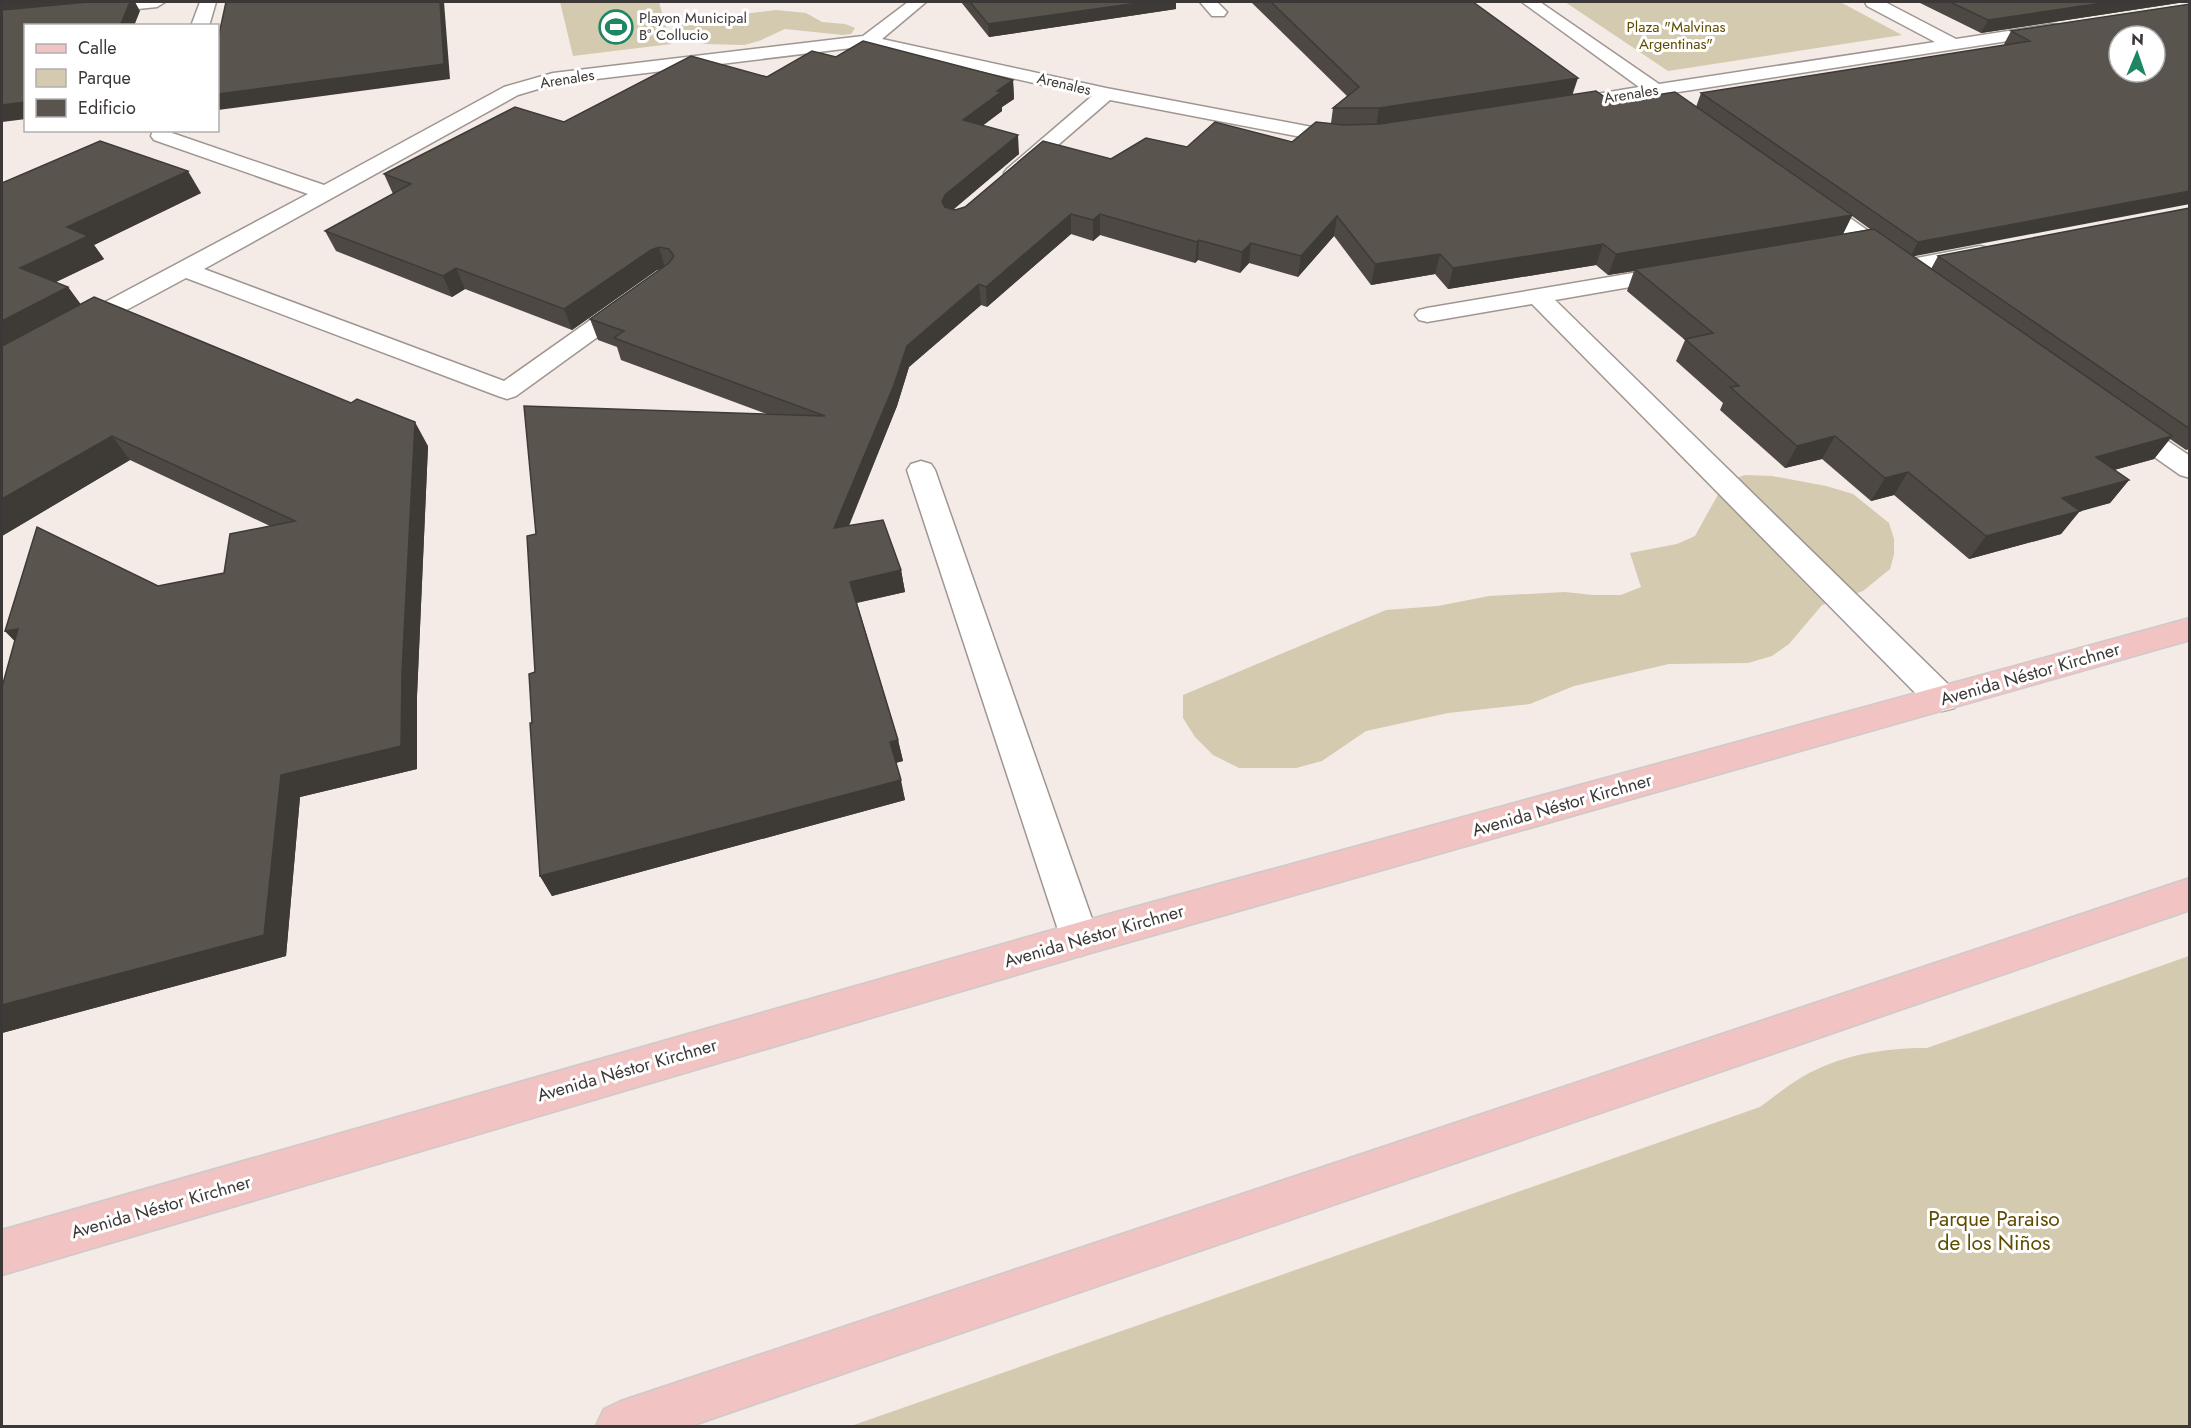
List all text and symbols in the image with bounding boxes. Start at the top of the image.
place label: Playon Municipal B° Collucio [639,7,747,46]
sports icon: Playon Municipal B° Collucio [598,9,634,45]
park label: Plaza "Malvinas Argentinas" [1627,16,1725,55]
legend [24,24,219,132]
north arrow [2107,24,2167,84]
text: N [2131,28,2144,51]
text: Calle [78,35,117,61]
street label: Arenales [538,64,596,94]
text: Parque [78,65,131,91]
street label: Arenales [1035,67,1093,101]
street label: Arenales [1602,79,1660,109]
text: Edificio [78,95,136,121]
street label: Avenida Néstor Kirchner [1937,636,2124,712]
street label: Avenida Néstor Kirchner [1469,767,1656,843]
street label: Avenida Néstor Kirchner [1001,898,1188,974]
street label: Avenida Néstor Kirchner [534,1032,721,1108]
street label: Avenida Néstor Kirchner [68,1169,255,1245]
park label: Parque Paraiso de los Niños [1928,1204,2060,1258]

